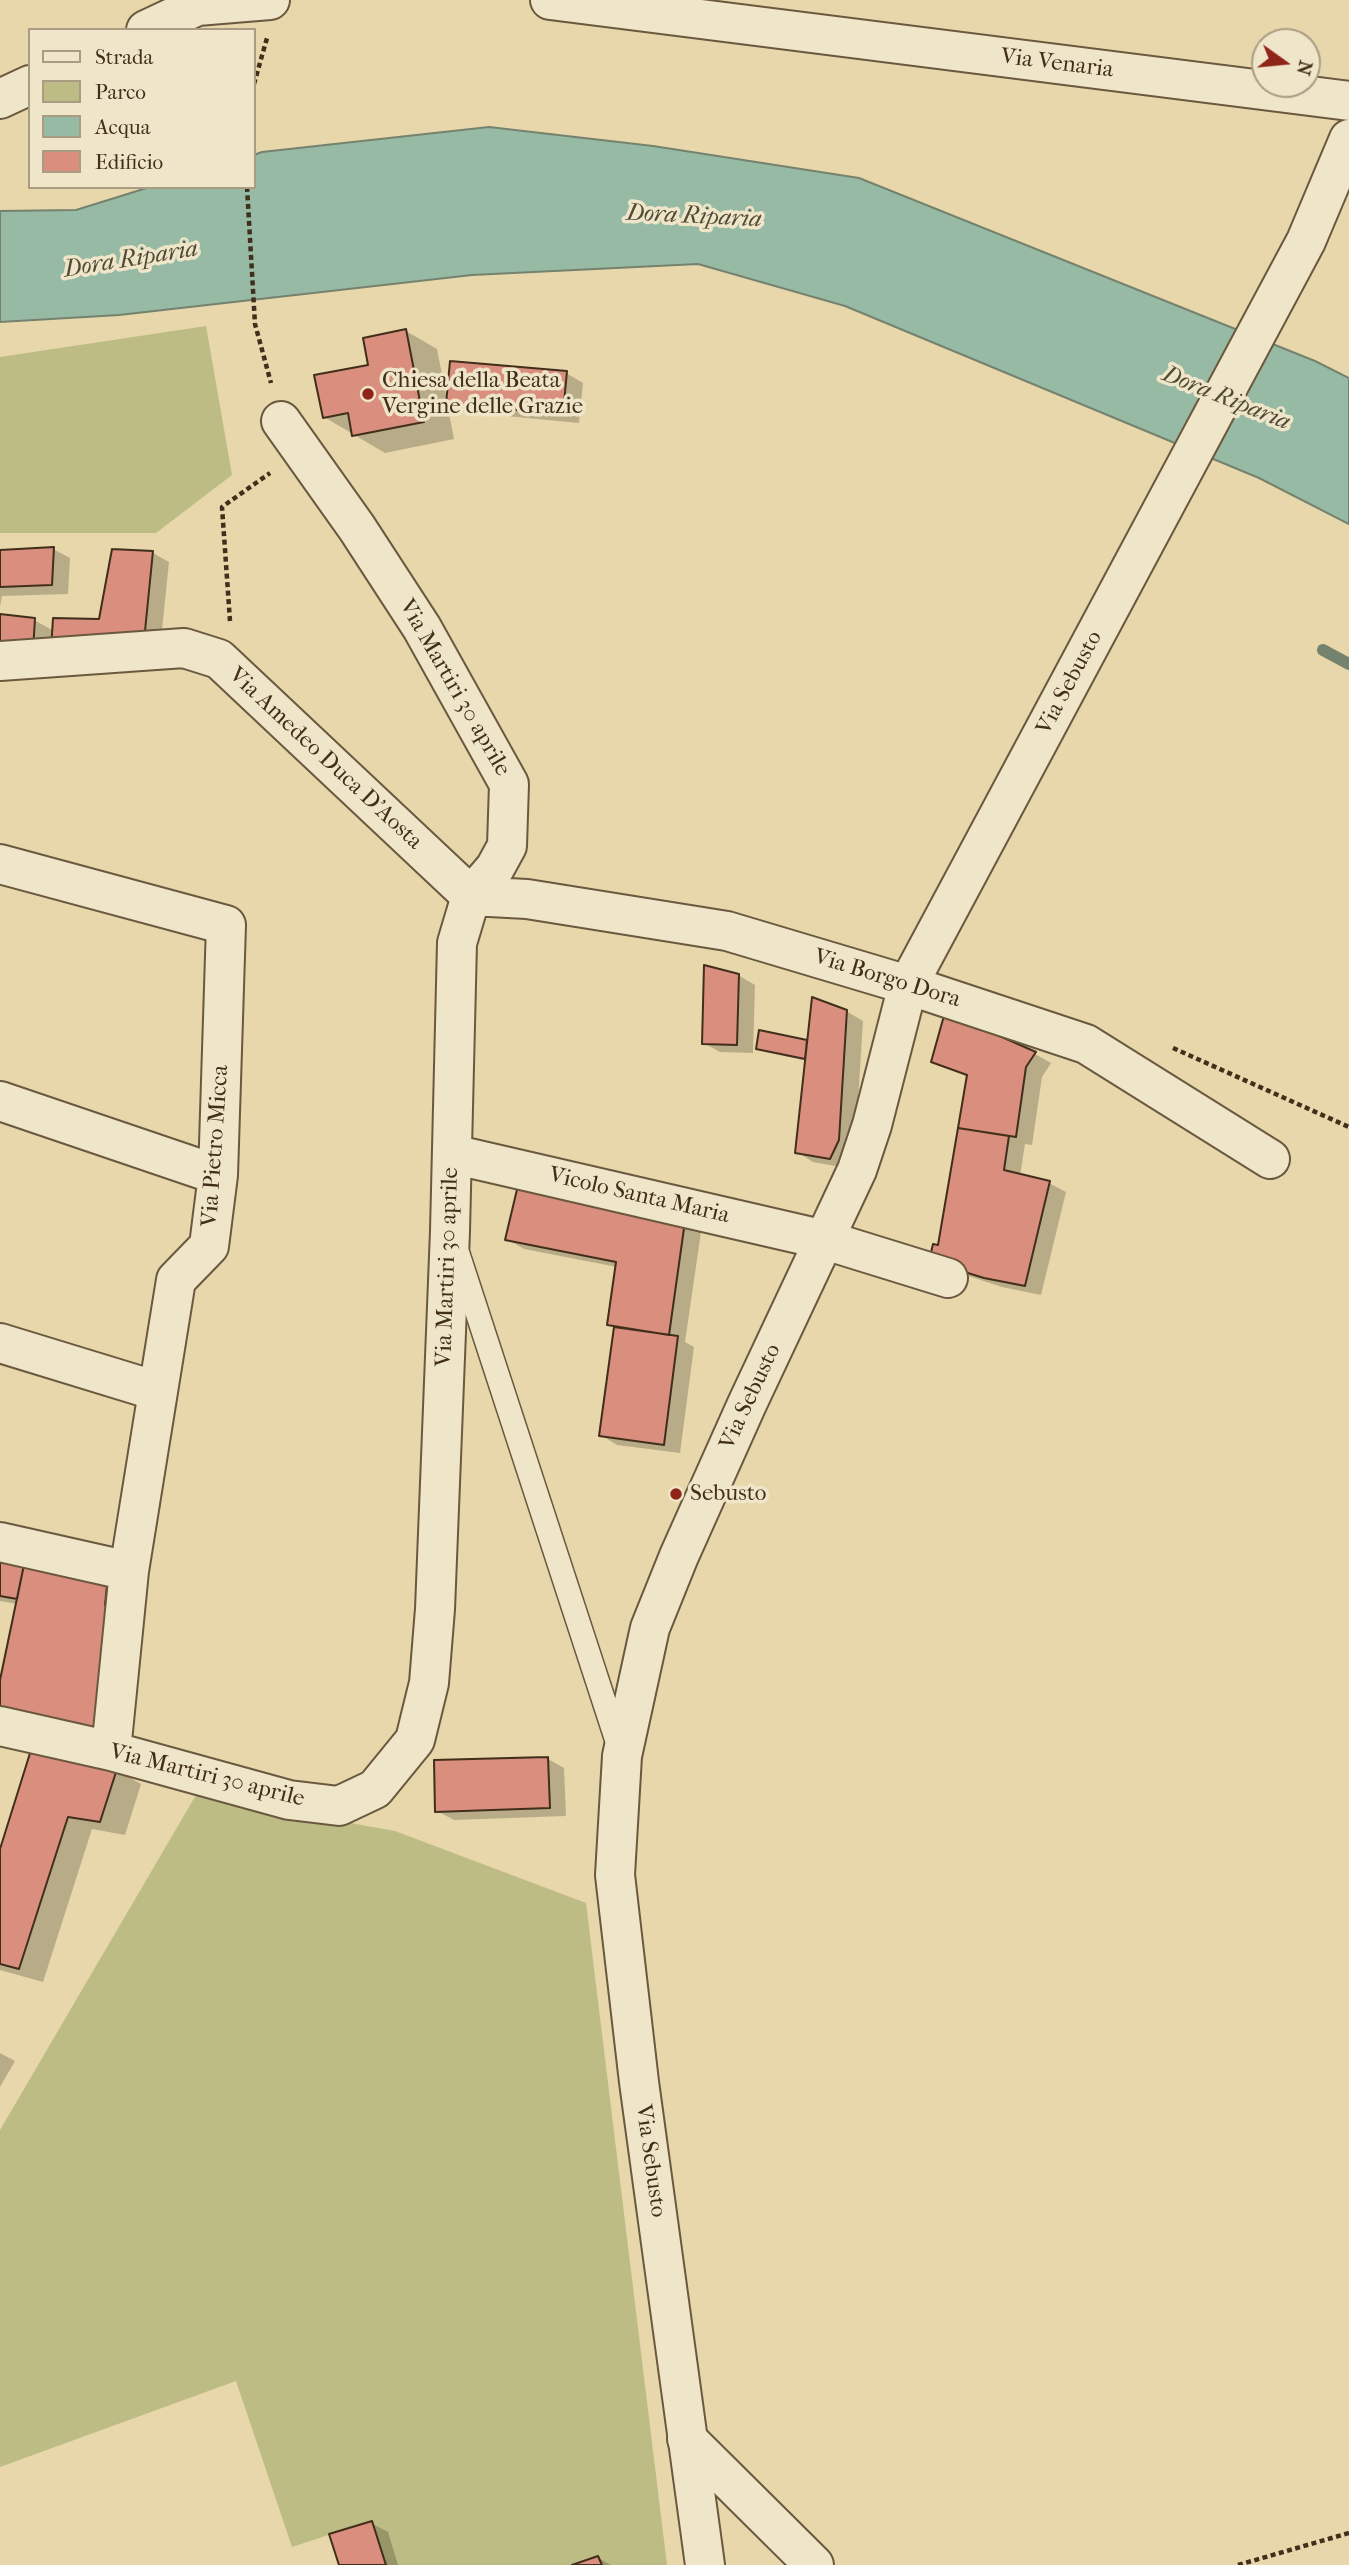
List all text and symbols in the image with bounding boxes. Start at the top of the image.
legend [28,28,256,189]
north arrow [1251,28,1321,98]
street label: Via Venaria [999,43,1115,85]
text: Strada [95,45,153,69]
text: N [1292,58,1317,78]
text: Parco [95,80,146,104]
text: Acqua [95,115,150,139]
text: Edificio [95,150,163,174]
water label: Dora Riparia [626,199,762,235]
water label: Dora Riparia [62,235,200,285]
water label: Dora Riparia [1158,360,1294,438]
place label: Chiesa della Beata Vergine delle Grazie [382,367,583,421]
marker: Chiesa della Beata Vergine delle Grazie [360,386,376,402]
street label: Via Martiri 30 aprile [392,595,516,781]
street label: Via Sebusto [1031,626,1109,740]
street label: Via Amedeo Duca D'Aosta [223,662,427,856]
street label: Via Borgo Dora [810,944,964,1014]
street label: Via Pietro Micca [197,1064,235,1228]
street label: Vicolo Santa Maria [546,1162,732,1230]
street label: Via Martiri 30 aprile [431,1167,465,1367]
street label: Via Sebusto [714,1340,788,1454]
place label: Sebusto [690,1480,767,1508]
marker: Sebusto [668,1486,684,1502]
street label: Via Martiri 30 aprile [107,1738,307,1814]
street label: Via Sebusto [628,2103,672,2219]

